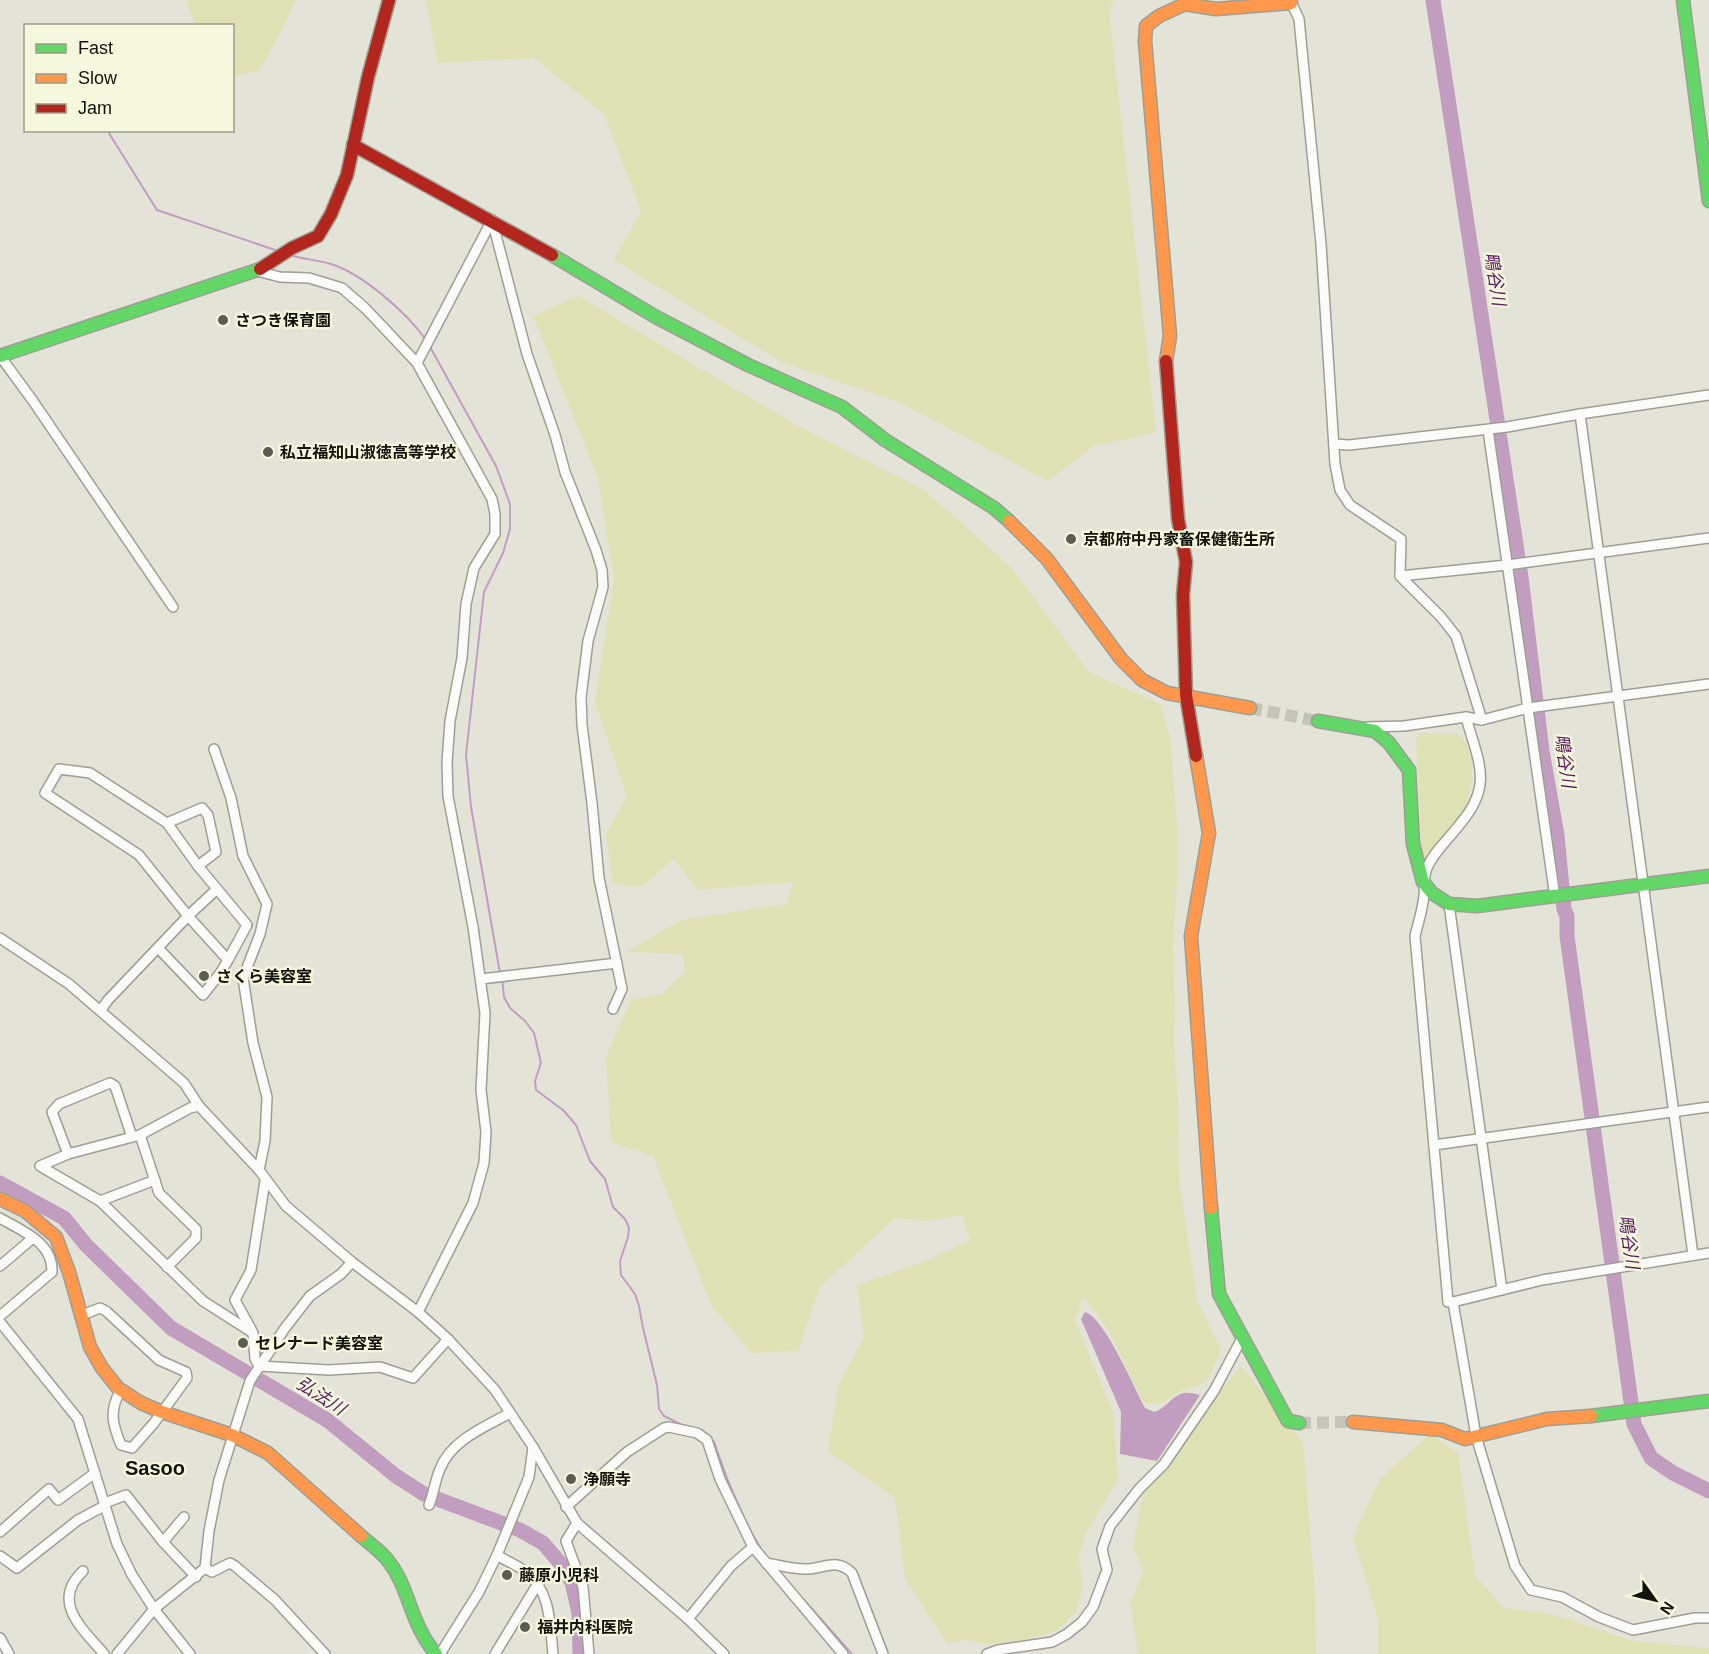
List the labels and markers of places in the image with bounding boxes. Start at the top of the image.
place label: さつき保育園 [235,312,331,329]
marker: さつき保育園 [216,313,230,327]
place label: 私立福知山淑徳高等学校 [280,443,456,461]
marker: 私立福知山淑徳高等学校 [261,445,275,459]
place label: 京都府中丹家畜保健衛生所 [1083,531,1275,548]
marker: 京都府中丹家畜保健衛生所 [1064,532,1078,546]
place label: さくら美容室 [216,968,312,985]
marker: さくら美容室 [197,969,211,983]
place label: セレナード美容室 [255,1335,383,1352]
marker: セレナード美容室 [236,1336,250,1350]
place label: 浄願寺 [583,1471,631,1488]
marker: 浄願寺 [564,1472,578,1486]
place label: 藤原小児科 [519,1567,599,1584]
marker: 藤原小児科 [500,1568,514,1582]
place label: 福井内科医院 [537,1618,633,1636]
marker: 福井内科医院 [518,1620,532,1634]

